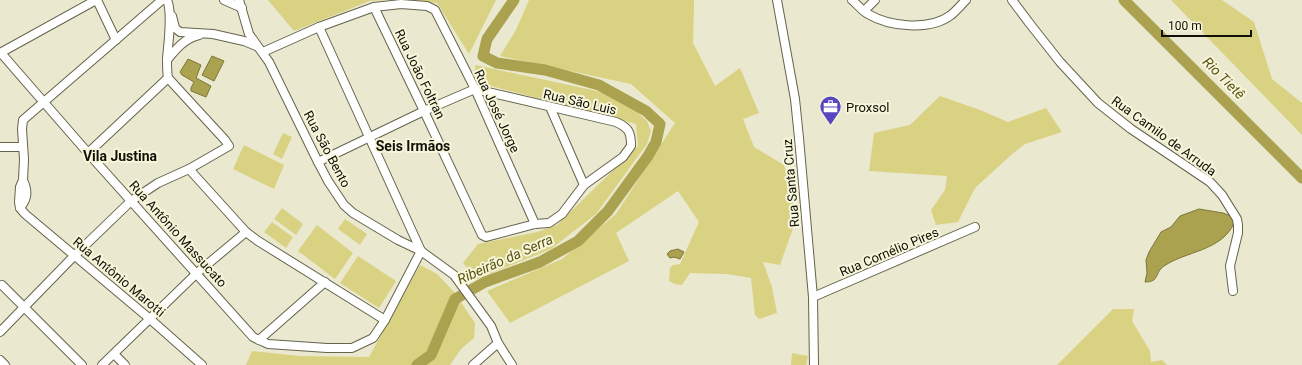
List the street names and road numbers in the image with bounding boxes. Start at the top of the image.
street label: Rua João Foltran [392,27,448,121]
street label: Rua José Jorge [471,67,523,155]
street label: Rua São Luis [542,86,618,118]
street label: Rua Camilo de Arruda [1109,93,1219,179]
street label: Rua São Bento [301,108,353,190]
street label: Rua Santa Cruz [780,138,802,228]
street label: Rua Antônio Massucato [126,178,230,290]
street label: Rua Cornélio Pires [837,224,941,280]
street label: Rua Antônio Marotti [70,234,168,320]

